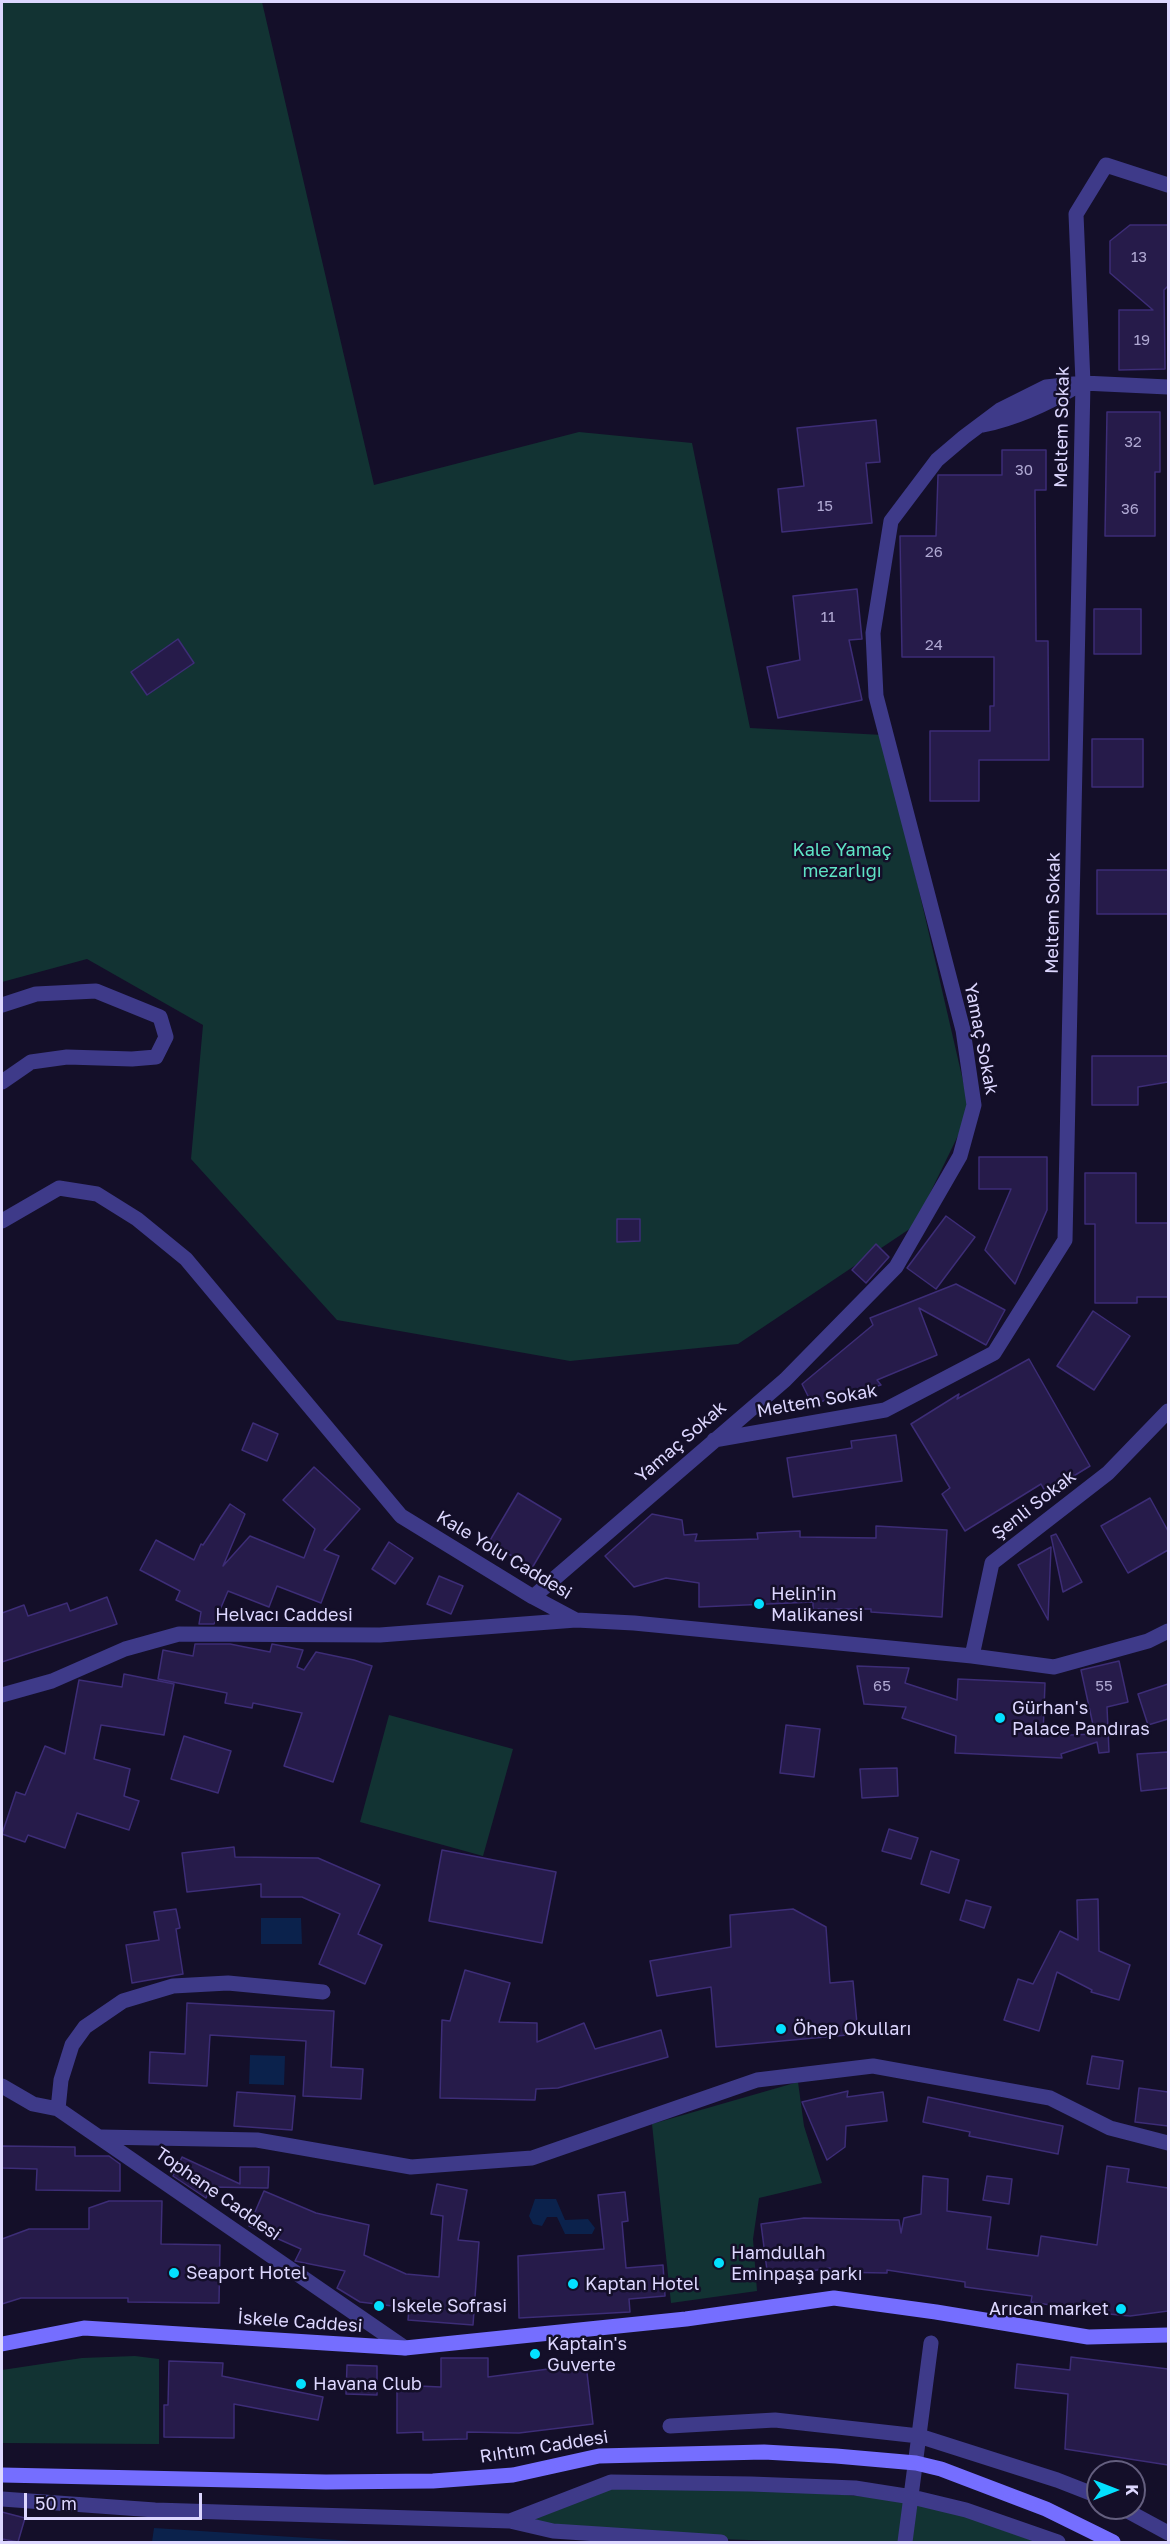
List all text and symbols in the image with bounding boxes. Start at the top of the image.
house number: 13 [1131,248,1147,266]
house number: 19 [1134,331,1150,349]
street label: Meltem Sokak [1050,366,1074,488]
house number: 32 [1124,433,1142,451]
house number: 30 [1015,461,1033,479]
house number: 15 [817,497,833,515]
house number: 36 [1121,500,1139,518]
house number: 26 [925,543,943,561]
house number: 11 [821,608,835,626]
house number: 24 [925,636,943,654]
park label: Kale Yamaç mezarlığı [792,839,892,882]
street label: Meltem Sokak [1041,852,1065,974]
street label: Yamaç Sokak [960,981,1002,1097]
street label: Meltem Sokak [755,1380,879,1422]
street label: Yamaç Sokak [631,1397,731,1487]
street label: Şenli Sokak [988,1465,1080,1545]
street label: Kale Yolu Caddesi [432,1506,576,1604]
place label: Helin'in Malikanesi [771,1583,863,1626]
marker: Helin'in Malikanesi [752,1597,766,1611]
street label: Helvacı Caddesi [215,1604,353,1626]
house number: 65 [873,1677,891,1695]
house number: 55 [1095,1677,1113,1695]
place label: Gürhan's Palace Pandıras [1012,1697,1150,1740]
marker: Gürhan's Palace Pandıras [993,1711,1007,1725]
place label: Öhep Okulları [793,2018,911,2040]
marker: Öhep Okulları [774,2022,788,2036]
street label: Tophane Caddesi [151,2143,285,2245]
place label: Hamdullah Eminpaşa parkı [731,2242,863,2284]
marker: Hamdullah Eminpaşa parkı [712,2256,726,2270]
place label: Seaport Hotel [186,2262,307,2284]
marker: Seaport Hotel [167,2266,181,2280]
place label: Kaptan Hotel [585,2273,699,2295]
marker: Kaptan Hotel [566,2277,580,2291]
place label: Iskele Sofrasi [391,2295,507,2317]
place label: Arıcan market [989,2298,1109,2320]
marker: Iskele Sofrasi [372,2299,386,2313]
marker: Arıcan market [1114,2302,1128,2316]
street label: İskele Caddesi [237,2307,363,2337]
place label: Kaptain's Guverte [547,2333,627,2376]
marker: Kaptain's Guverte [528,2347,542,2361]
place label: Havana Club [313,2373,422,2395]
marker: Havana Club [294,2377,308,2391]
street label: Rıhtım Caddesi [478,2426,610,2468]
north arrow [1086,2460,1146,2520]
scale bar [27,2481,206,2519]
text: K [1122,2484,1142,2496]
text: 50 m [35,2492,77,2514]

